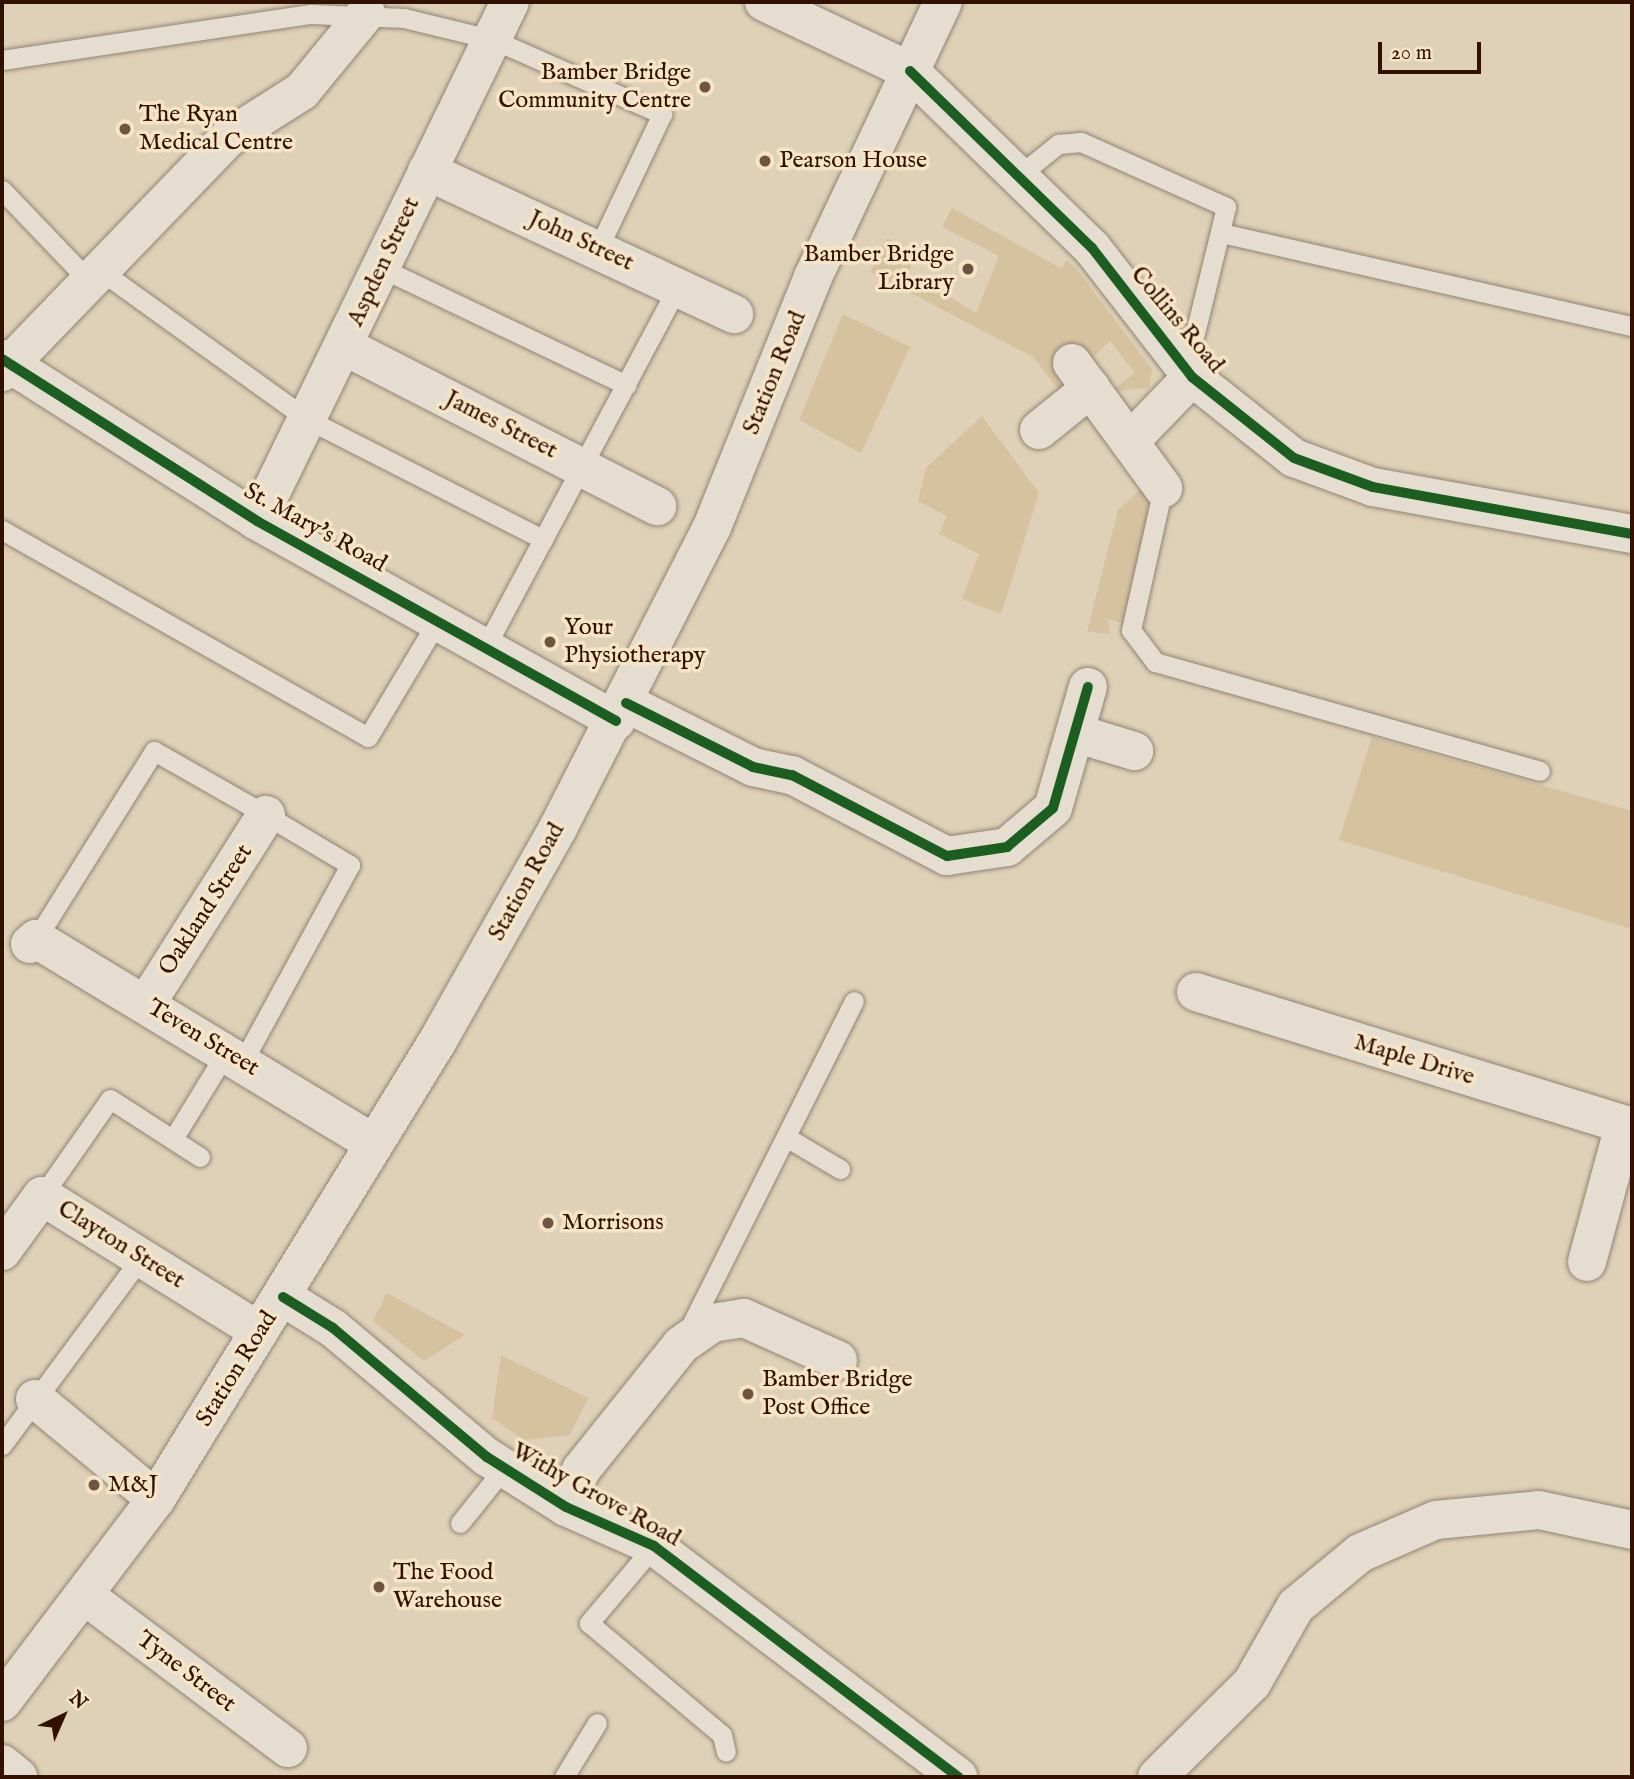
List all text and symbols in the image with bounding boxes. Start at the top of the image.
scale bar [1382,28,1485,72]
text: 20 m [1391,40,1432,67]
place label: Bamber Bridge Community Centre [498,59,691,115]
marker: Bamber Bridge Community Centre [697,79,713,95]
place label: The Ryan Medical Centre [139,101,293,157]
marker: The Ryan Medical Centre [117,121,133,137]
place label: Pearson House [779,147,927,175]
marker: Pearson House [757,153,773,169]
street label: Aspden Street [342,193,426,331]
street label: John Street [524,204,638,278]
place label: Bamber Bridge Library [804,241,954,297]
marker: Bamber Bridge Library [960,261,976,277]
street label: Collins Road [1124,261,1230,379]
street label: Station Road [737,307,813,439]
street label: James Street [440,384,562,466]
street label: St. Mary's Road [239,477,391,579]
place label: Your Physiotherapy [564,614,706,670]
marker: Your Physiotherapy [542,634,558,650]
street label: Station Road [483,818,571,946]
street label: Oakland Street [153,839,259,981]
street label: Teven Street [142,993,264,1083]
street label: Maple Drive [1350,1028,1478,1092]
street label: Clayton Street [52,1195,190,1295]
place label: Morrisons [562,1209,664,1237]
marker: Morrisons [540,1215,556,1231]
street label: Station Road [190,1306,284,1432]
place label: Bamber Bridge Post Office [762,1366,912,1422]
marker: Bamber Bridge Post Office [740,1386,756,1402]
street label: Withy Grove Road [507,1437,685,1553]
place label: M&J [108,1471,158,1499]
marker: M&J [86,1477,102,1493]
place label: The Food Warehouse [393,1559,502,1615]
marker: The Food Warehouse [371,1579,387,1595]
street label: Tyne Street [131,1625,241,1719]
north arrow [28,1681,98,1751]
text: N [63,1687,92,1715]

